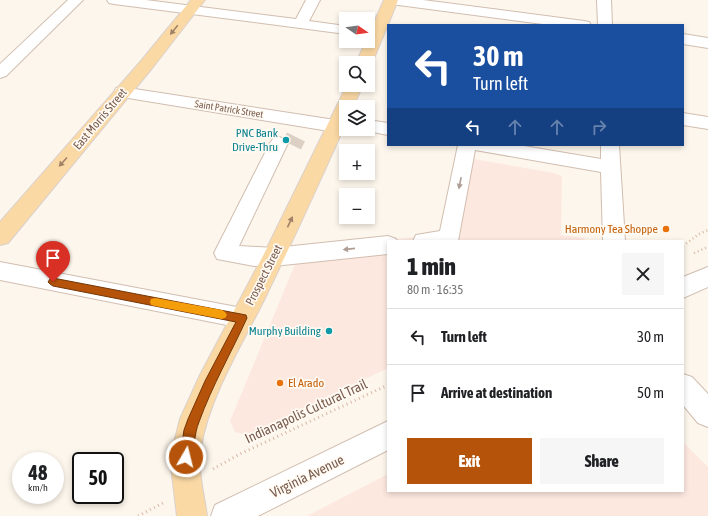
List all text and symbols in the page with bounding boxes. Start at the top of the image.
north arrow [339,12,375,48]
map controls [339,12,375,224]
one-way arrow [169,25,178,36]
icon: left [407,40,459,92]
text: 30 m [473,40,523,72]
button: search [339,56,375,92]
text: Turn left [473,73,528,94]
street label: East Morris Street [70,85,130,153]
street label: Saint Patrick Street [194,98,264,120]
button: layers [339,100,375,136]
icon: left [462,116,484,138]
icon: ahead [504,116,526,138]
icon: ahead [546,116,568,138]
icon: right [588,116,610,138]
place label: PNC Bank Drive-Thru [232,126,279,154]
marker: PNC Bank Drive-Thru [281,135,291,145]
button: + [339,144,375,180]
one-way arrow [58,157,68,167]
one-way arrow [456,177,462,189]
button: − [339,188,375,224]
one-way arrow [287,216,293,227]
place label: Harmony Tea Shoppe [565,222,658,236]
marker: Harmony Tea Shoppe [661,224,671,234]
pin [36,241,70,282]
street label: Prospect Street [243,242,286,308]
one-way arrow [343,245,355,252]
icon: arrive [42,247,64,269]
text: 1 min [407,253,456,280]
button: close [622,253,664,295]
text: 80 m · 16:35 [407,282,463,297]
place label: Murphy Building [249,324,322,338]
marker: Murphy Building [324,326,334,336]
icon: left [407,326,429,348]
text: Turn left [441,328,487,345]
text: 30 m [637,328,664,345]
street label: Indianapolis Cultural Trail [242,375,370,446]
place label: El Arado [288,376,324,390]
marker: El Arado [275,378,285,388]
icon: arrive [407,382,429,404]
text: Arrive at destination [441,384,552,401]
text: 50 m [637,384,664,401]
position arrow [165,436,207,478]
button: Exit [407,438,532,484]
button: Share [540,438,664,484]
street label: Virginia Avenue [267,451,347,501]
speed limit sign: 50 [72,452,124,504]
text: 48 [29,461,47,484]
text: km/h [28,482,48,493]

